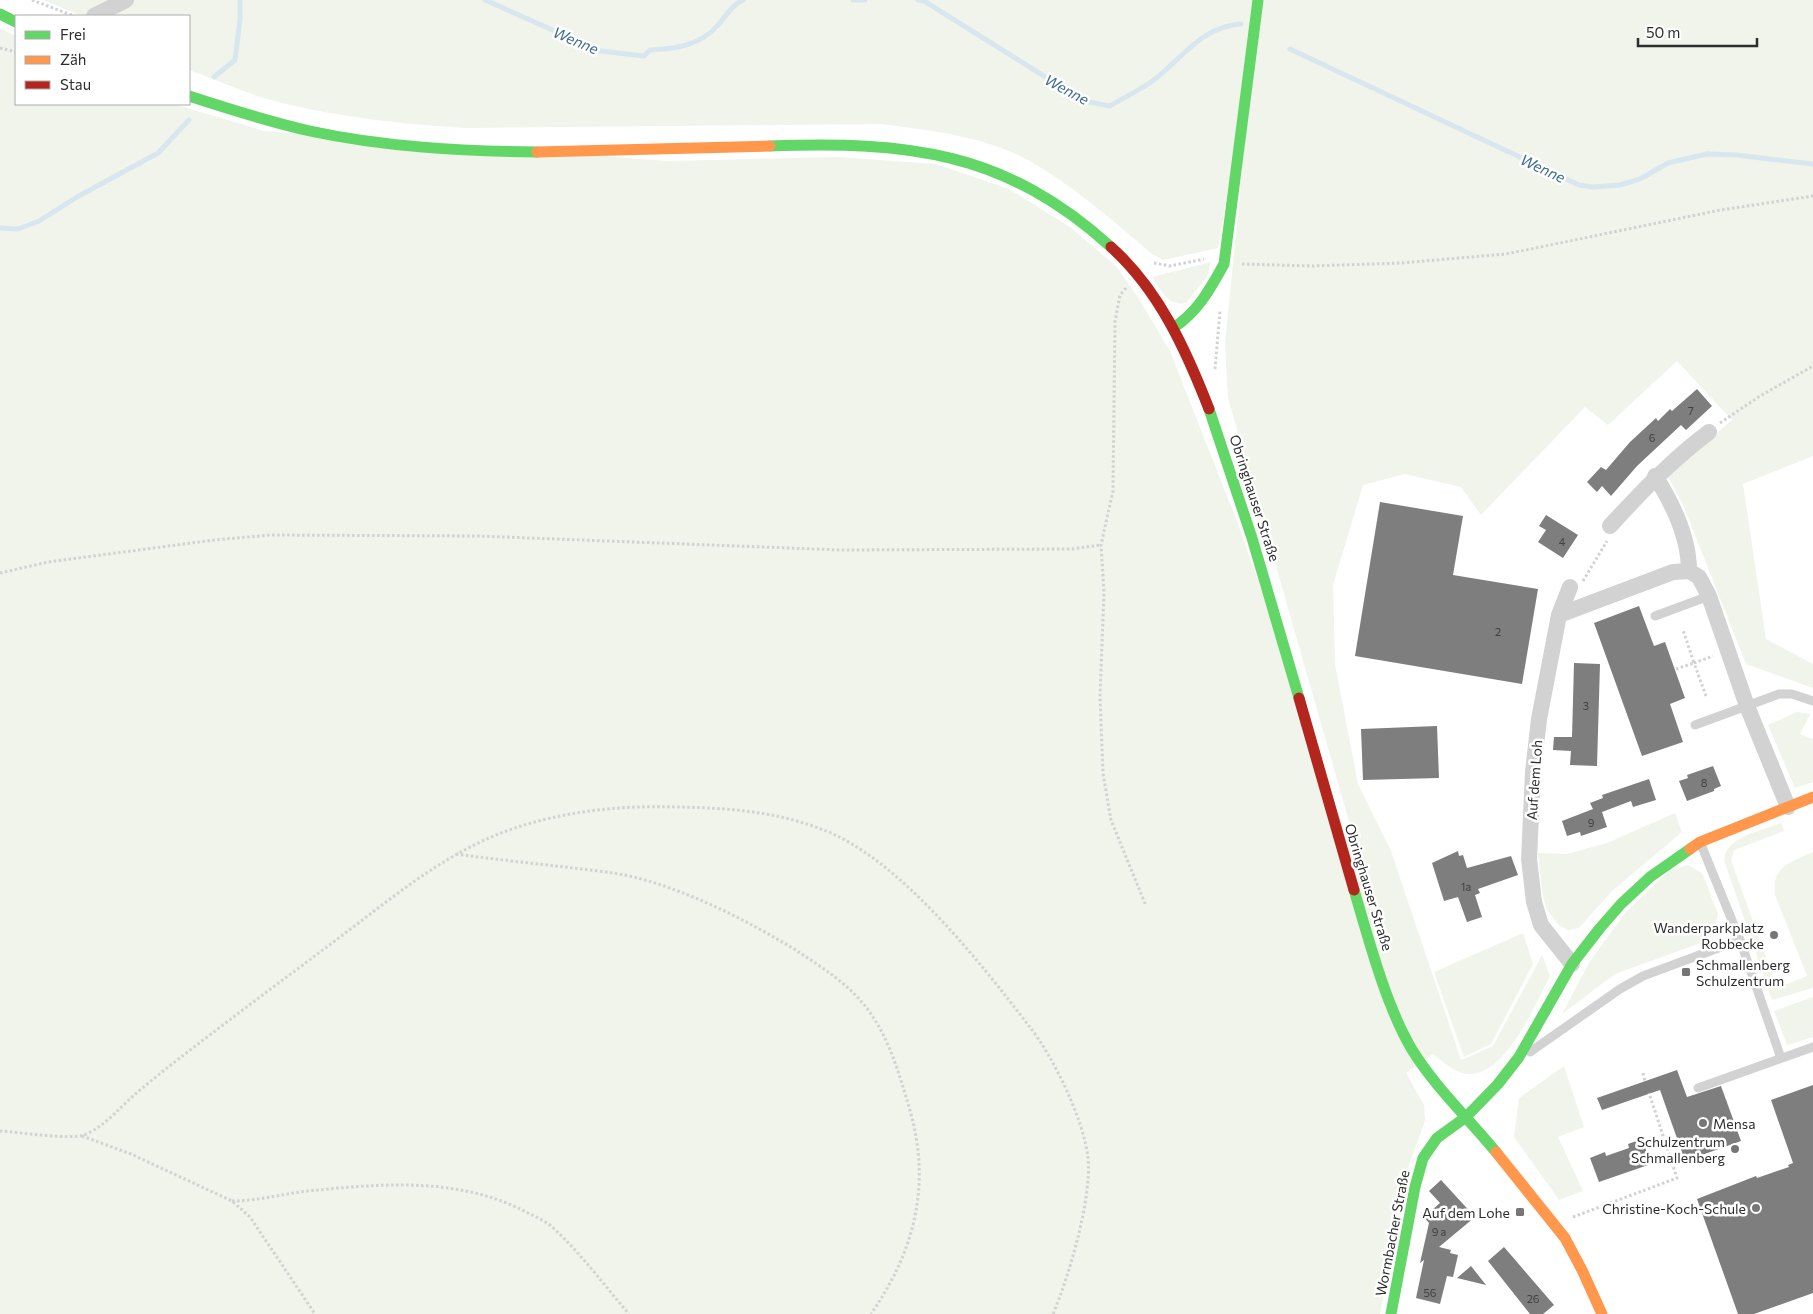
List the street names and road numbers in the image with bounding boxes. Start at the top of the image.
street label: Obringhauser Straße [1226,433,1284,563]
street label: Auf dem Loh [1523,739,1545,821]
street label: Obringhauser Straße [1342,821,1396,953]
street label: Wormbacher Straße [1371,1168,1413,1298]

